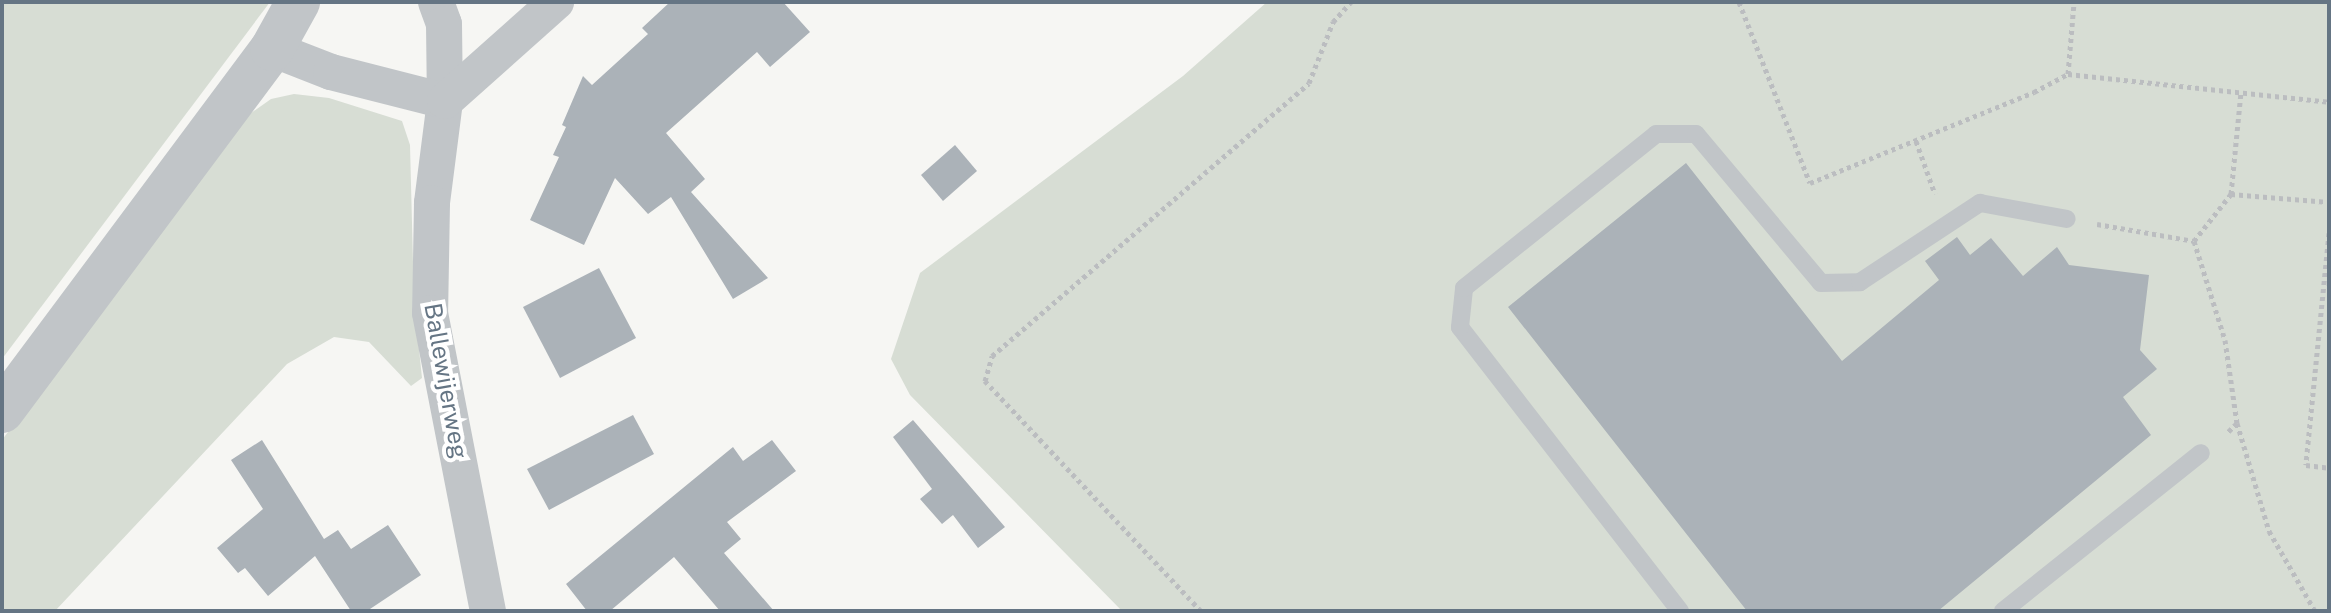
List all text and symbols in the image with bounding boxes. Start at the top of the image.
street label: Ballewijerweg [418,301,474,461]

